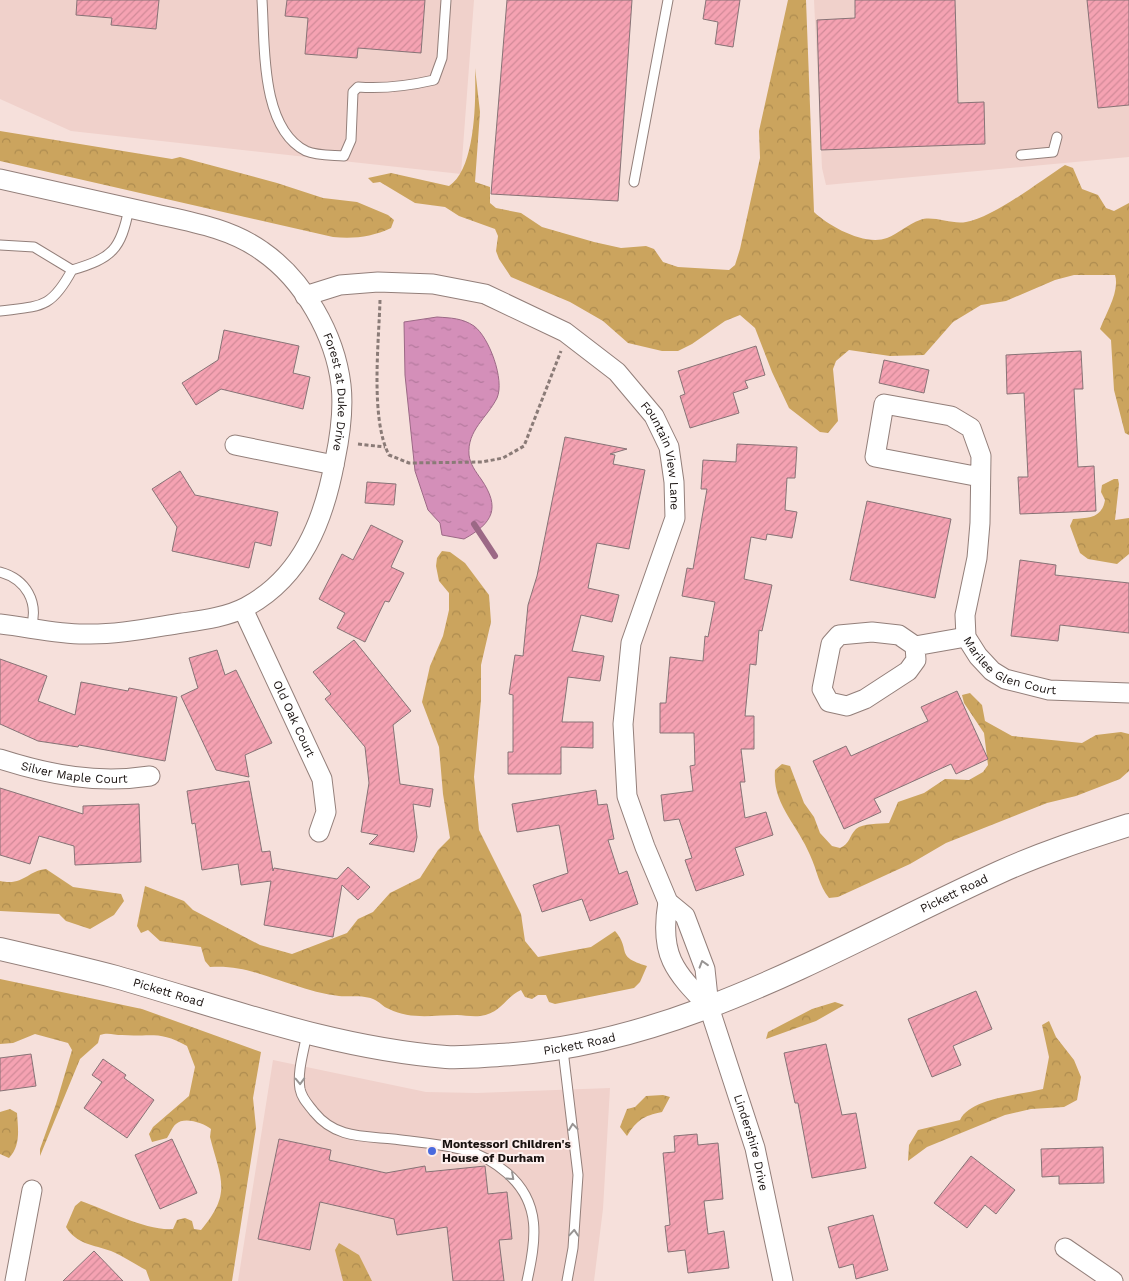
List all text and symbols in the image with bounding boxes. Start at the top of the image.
street label: Forest at Duke Drive [320,331,349,452]
street label: Fountain View Lane [638,399,682,510]
street label: Marilee Glen Court [961,634,1056,697]
street label: Old Oak Court [270,678,318,759]
street label: Silver Maple Court [19,759,128,786]
street label: Pickett Road [918,871,990,916]
one-way arrow [698,960,708,969]
street label: Pickett Road [131,975,206,1010]
street label: Pickett Road [543,1030,617,1058]
one-way arrow [295,1078,305,1085]
street label: Lindershire Drive [731,1093,771,1192]
one-way arrow [569,1123,579,1131]
place label: Montessori Children's House of Durham [442,1137,572,1165]
marker: Montessori Children's House of Durham [426,1145,438,1157]
one-way arrow [506,1171,515,1180]
one-way arrow [569,1229,580,1237]

